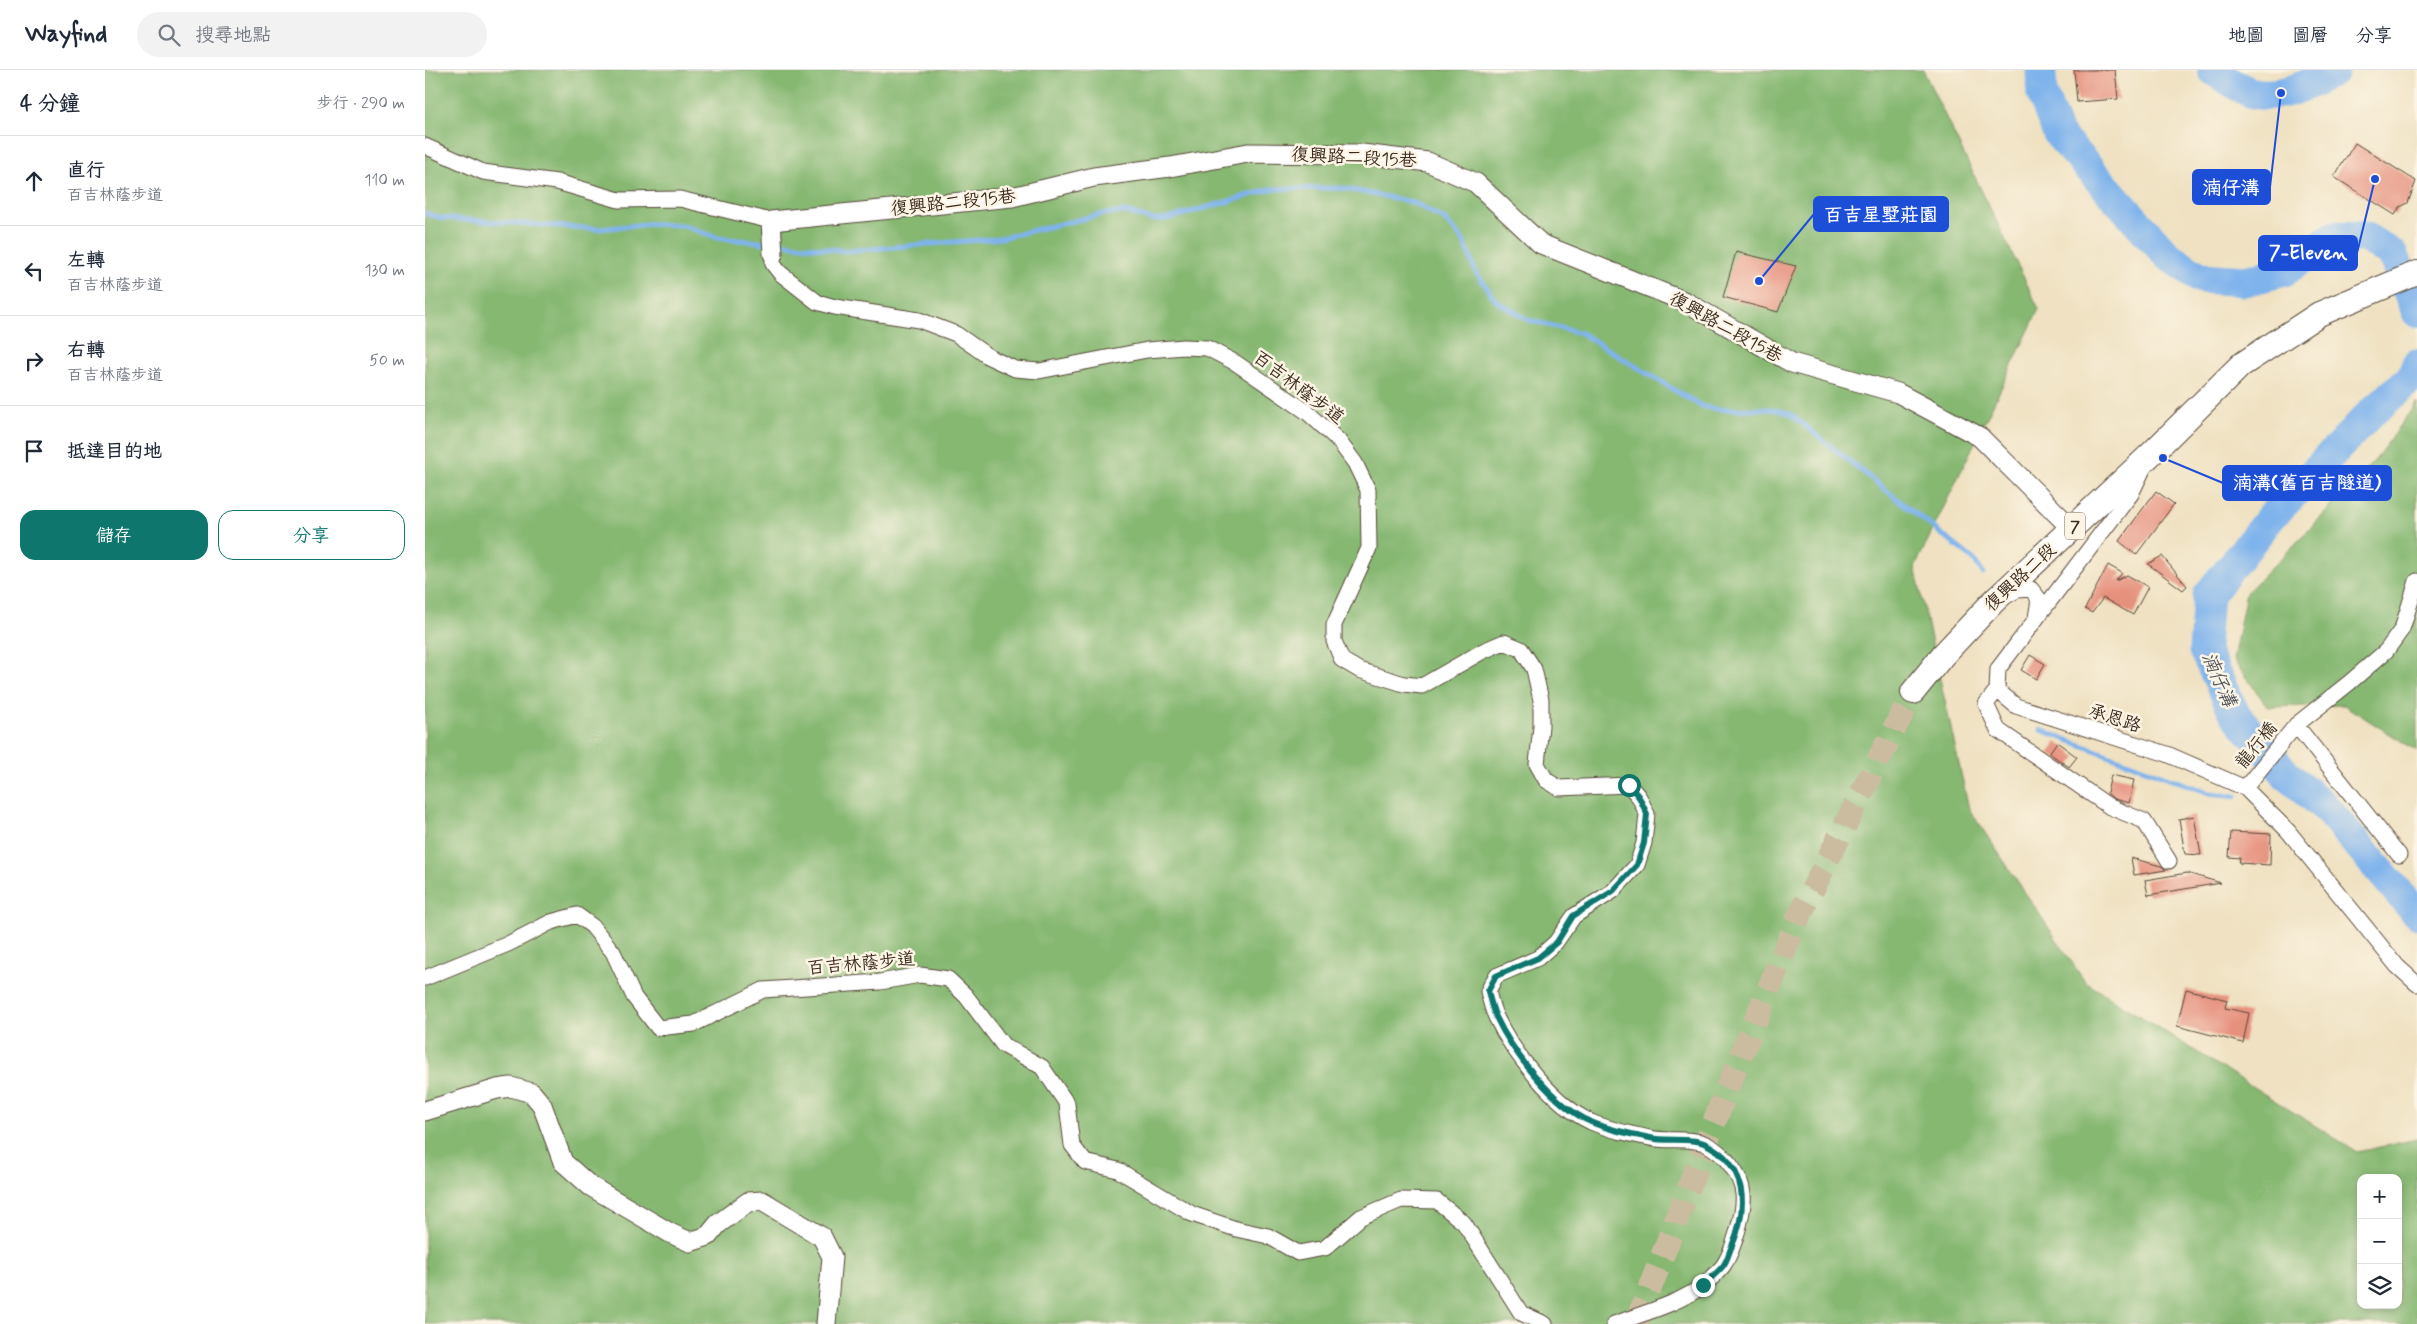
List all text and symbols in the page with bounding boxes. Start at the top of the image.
search box [137,12,487,57]
text: Wayfind [25,19,107,50]
icon: search [155,21,183,49]
text: 搜尋地點 [195,23,271,48]
text: 地圖 [2228,24,2264,48]
text: 圖層 [2292,24,2328,48]
text: 分享 [2356,24,2392,48]
text: 4 分鐘 [20,90,80,118]
text: 步行 · 290 m [317,93,405,114]
street label: 復興路二段15巷 [1291,143,1417,173]
text: 直行 [67,158,105,183]
icon: ahead [20,167,48,195]
text: 110 m [364,170,405,191]
callout: 湳仔溝 [2193,170,2270,204]
text: 湳仔溝 [2202,176,2260,201]
street label: 復興路二段15巷 [889,184,1017,221]
text: 百吉林蔭步道 [67,185,163,206]
callout: 百吉星墅莊園 [1814,197,1948,231]
text: 百吉星墅莊園 [1824,203,1938,228]
callout: 7-Eleven [2259,236,2357,270]
text: 7-Eleven [2269,241,2347,266]
text: 左轉 [67,248,105,273]
icon: left [20,257,48,285]
text: 130 m [364,260,405,281]
text: 百吉林蔭步道 [67,275,163,296]
street label: 復興路二段15巷 [1665,287,1786,369]
text: 右轉 [67,338,105,363]
street label: 百吉林蔭步道 [1248,346,1349,430]
icon: right [20,347,48,375]
text: 50 m [369,350,405,371]
text: 百吉林蔭步道 [67,365,163,386]
icon: arrive [20,437,48,465]
text: 抵達目的地 [67,439,162,464]
callout: 湳溝(舊百吉隧道) [2223,466,2391,500]
text: 湳溝(舊百吉隧道) [2233,471,2381,496]
button: 儲存 [20,510,208,560]
button: 分享 [218,510,405,560]
road number: 7 [2065,512,2085,540]
street label: 復興路二段 [1980,538,2062,617]
water label: 湳仔溝 [2196,648,2242,713]
street label: 承恩路 [2085,699,2144,739]
street label: 龍行橋 [2230,717,2283,774]
route start [1618,774,1641,797]
street label: 百吉林蔭步道 [806,947,916,981]
map controls [2357,1174,2402,1309]
button: + [2357,1174,2402,1219]
button: − [2357,1219,2402,1264]
button: layers [2357,1264,2402,1309]
route end [1692,1274,1715,1297]

